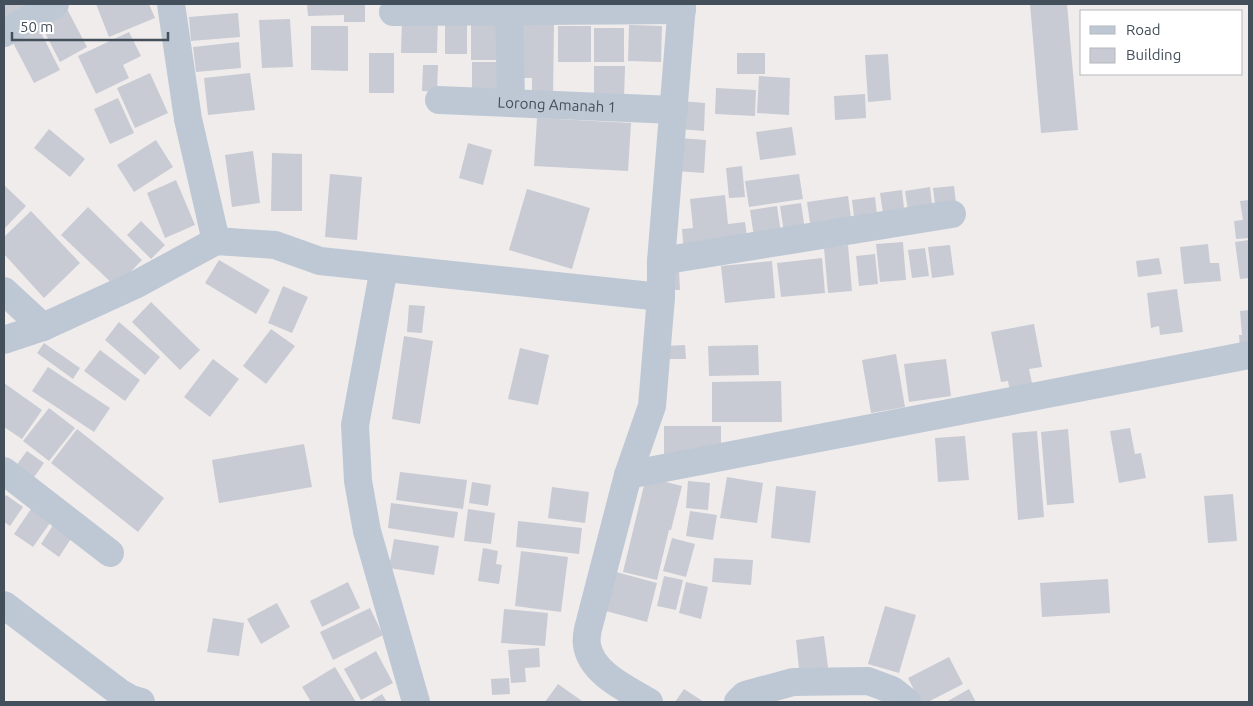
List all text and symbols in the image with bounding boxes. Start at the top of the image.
scale bar [12,10,169,42]
legend [1080,10,1243,75]
text: 50 m [20,18,53,35]
text: Road [1126,21,1161,38]
text: Building [1126,46,1181,63]
street label: Lorong Amanah 1 [497,94,617,116]

